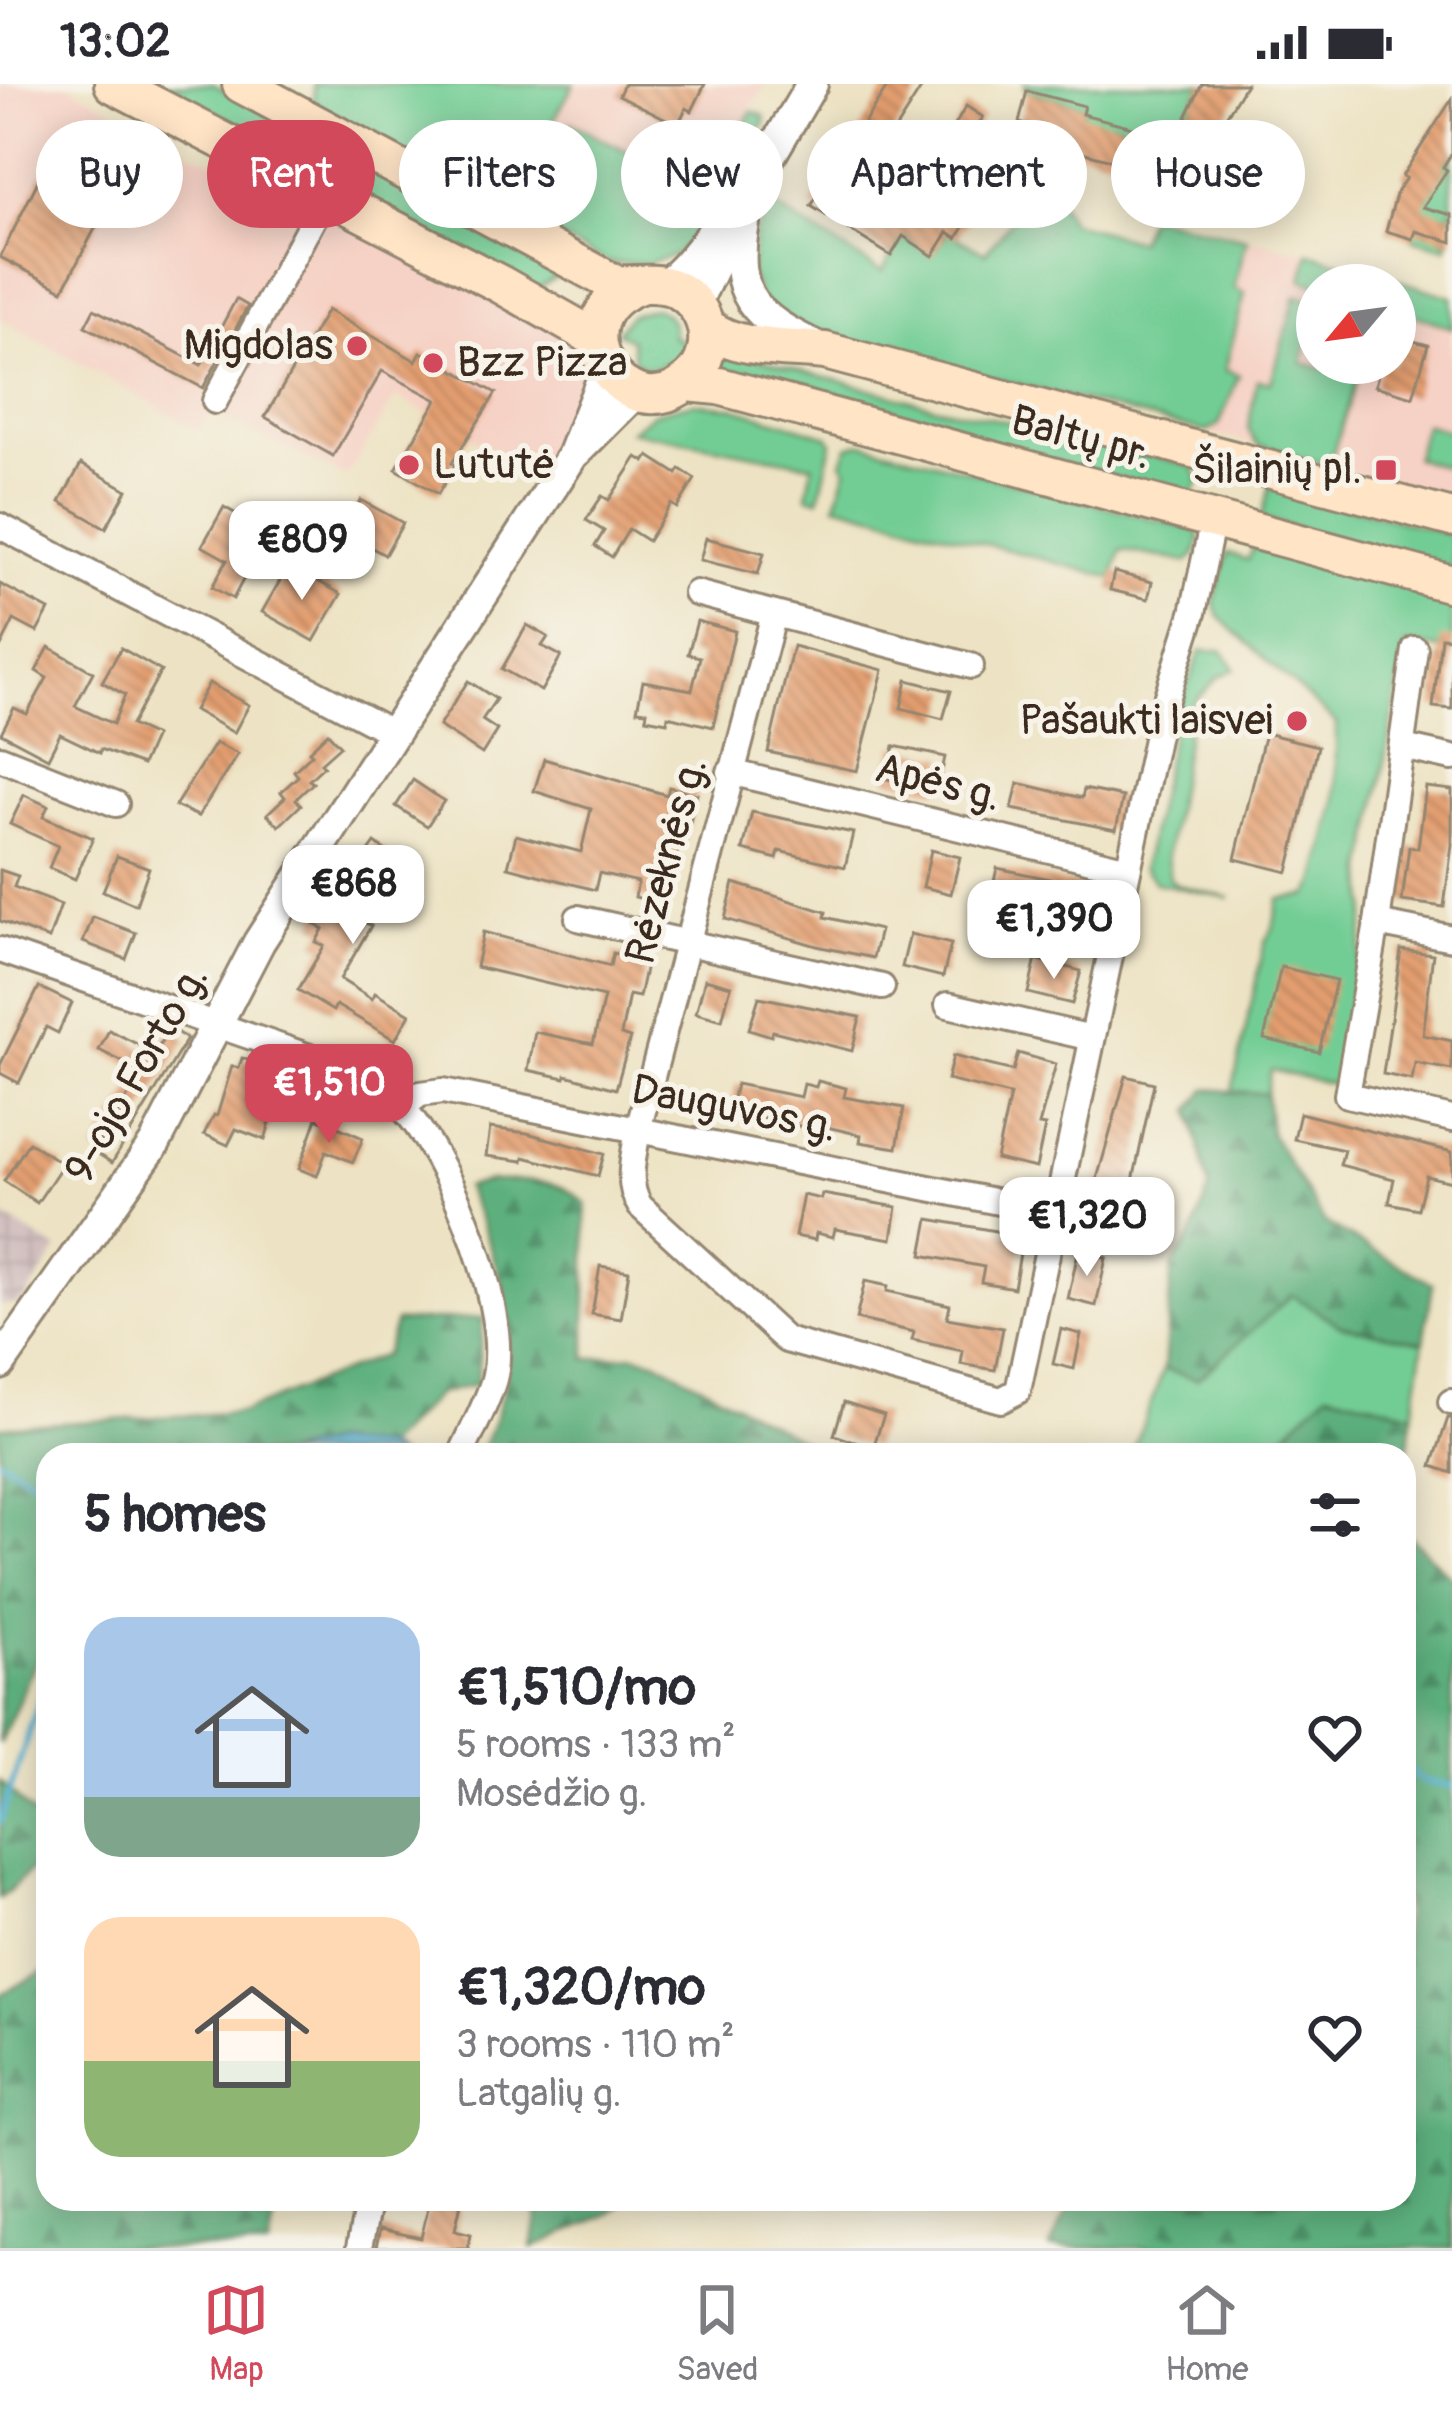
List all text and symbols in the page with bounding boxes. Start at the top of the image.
text: 13:02 [60,14,171,70]
chip: Buy [36,120,183,228]
chip: Rent [207,120,375,228]
chip: Filters [399,120,597,228]
chip: New [621,120,783,228]
chip: Apartment [807,120,1087,228]
chip: House [1111,120,1305,228]
north arrow [1296,264,1416,384]
map controls [1296,264,1416,384]
place label: Migdolas [184,320,333,372]
marker: Migdolas [344,333,370,359]
place label: Bzz Pizza [457,337,628,389]
marker: Bzz Pizza [420,350,446,376]
street label: Baltų pr. [1005,394,1157,482]
place label: Lututė [433,439,555,491]
place label: Šilainių pl. [1192,443,1362,496]
marker: Lututė [396,452,422,478]
marker: Šilainių pl. [1373,457,1399,483]
pin: €809 [231,501,373,603]
text: €809 [256,515,348,564]
place label: Pašaukti laisvei [1019,695,1273,747]
marker: Pašaukti laisvei [1284,708,1310,734]
street label: Apės g. [870,742,1006,824]
street label: Rėzeknės g. [615,752,719,970]
pin: €868 [282,845,424,947]
text: €868 [309,859,397,908]
pin: €1,390 [956,880,1152,982]
text: €1,390 [994,894,1114,943]
street label: 9-ojo Forto g. [54,956,220,1192]
pin: €1,510 [231,1044,427,1146]
text: €1,510 [272,1058,386,1107]
street label: Dauguvos g. [627,1064,841,1154]
pin: €1,320 [989,1177,1185,1279]
text: €1,320 [1026,1191,1148,1240]
icon: filters [1302,1482,1368,1548]
text: 5 homes [84,1483,266,1547]
text: €1,510/mo [456,1656,696,1720]
icon: home [180,1665,324,1809]
icon: heart [1302,1704,1368,1770]
text: 5 rooms · 133 m² [456,1720,736,1769]
text: Mosėdžio g. [456,1769,647,1818]
text: €1,320/mo [456,1956,705,2020]
icon: home [180,1965,324,2109]
icon: heart [1302,2004,1368,2070]
text: 3 rooms · 110 m² [456,2020,735,2069]
text: Latgalių g. [456,2069,621,2118]
tab: Map [203,2277,269,2390]
tab: Saved [676,2277,758,2390]
tab: Home [1165,2277,1249,2390]

